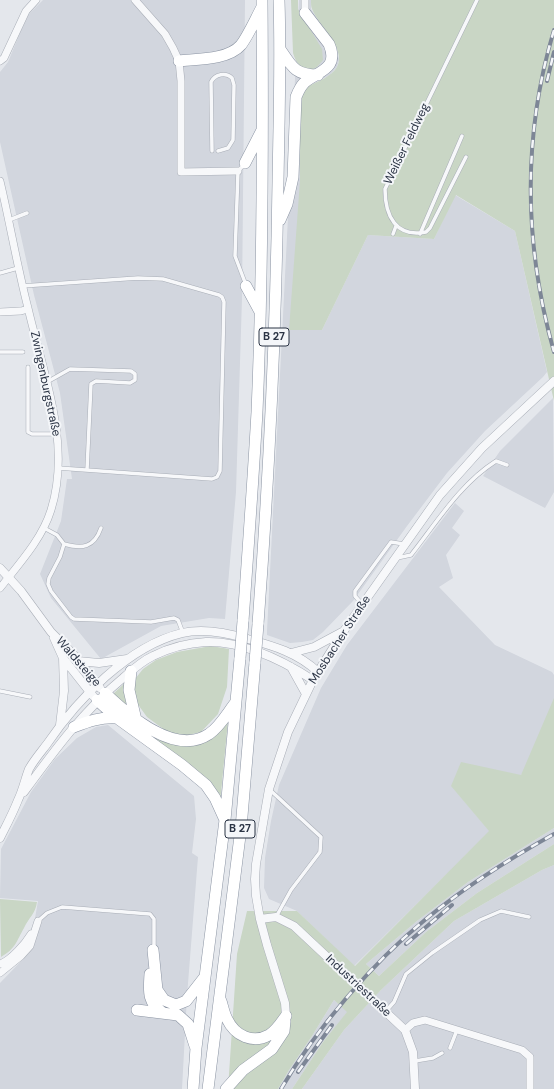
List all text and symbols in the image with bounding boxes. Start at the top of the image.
street label: Weißer Feldweg [381,101,433,187]
road number: B 27 [259,328,289,346]
street label: Zwingenburgstraße [27,330,63,438]
street label: Mosbacher Straße [306,593,374,687]
street label: Waldsteige [53,634,103,690]
road number: B 27 [225,820,255,838]
street label: Industriestraße [322,952,394,1020]

